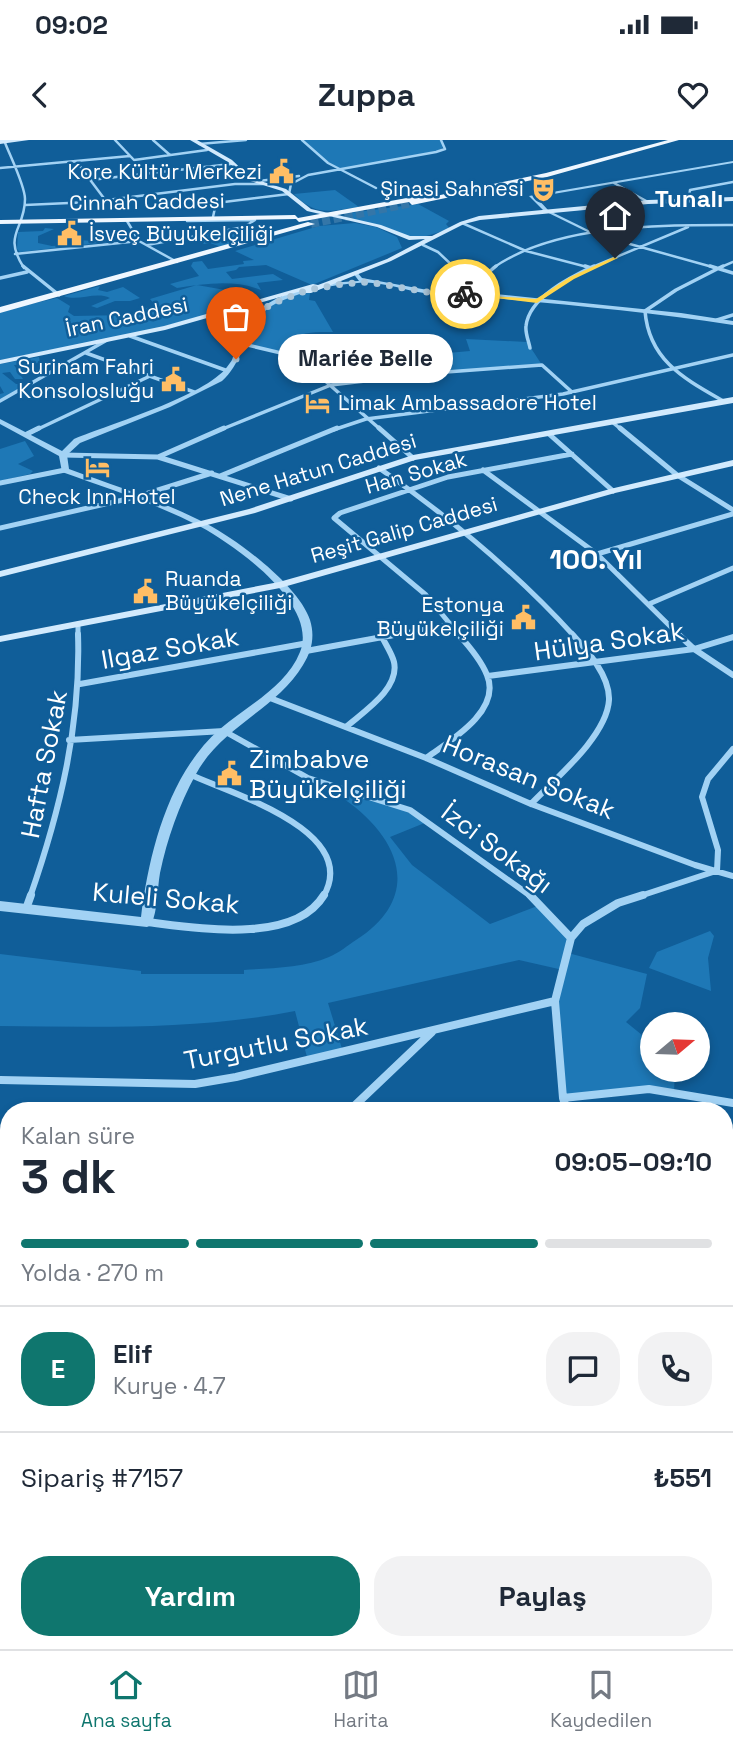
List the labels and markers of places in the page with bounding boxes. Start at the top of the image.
place label: Kore Kültür Merkezi [67,158,262,185]
public building icon: Kore Kültür Merkezi [268,158,296,186]
place label: Şinasi Sahnesi [380,175,524,202]
theatre icon: Şinasi Sahnesi [530,175,558,203]
pin [585,186,645,258]
public building icon: İsveç Büyükelçiliği [55,220,83,248]
place label: İsveç Büyükelçiliği [89,220,273,247]
pin [206,287,266,359]
callout: Mariée Belle [278,334,453,384]
place label: Surinam Fahri Konsolosluğu [18,353,154,404]
public building icon: Surinam Fahri Konsolosluğu [160,365,188,393]
hotel icon: Limak Ambassadore Hotel [304,389,332,417]
place label: Limak Ambassadore Hotel [338,389,597,416]
hotel icon: Check Inn Hotel [83,454,111,482]
place label: Check Inn Hotel [18,483,176,510]
place label: Ruanda Büyükelçiliği [165,565,292,616]
public building icon: Ruanda Büyükelçiliği [131,577,159,605]
place label: Estonya Büyükelçiliği [377,591,504,642]
public building icon: Estonya Büyükelçiliği [510,603,538,631]
place label: Zimbabve Büyükelçiliği [249,742,407,806]
public building icon: Zimbabve Büyükelçiliği [215,760,243,788]

